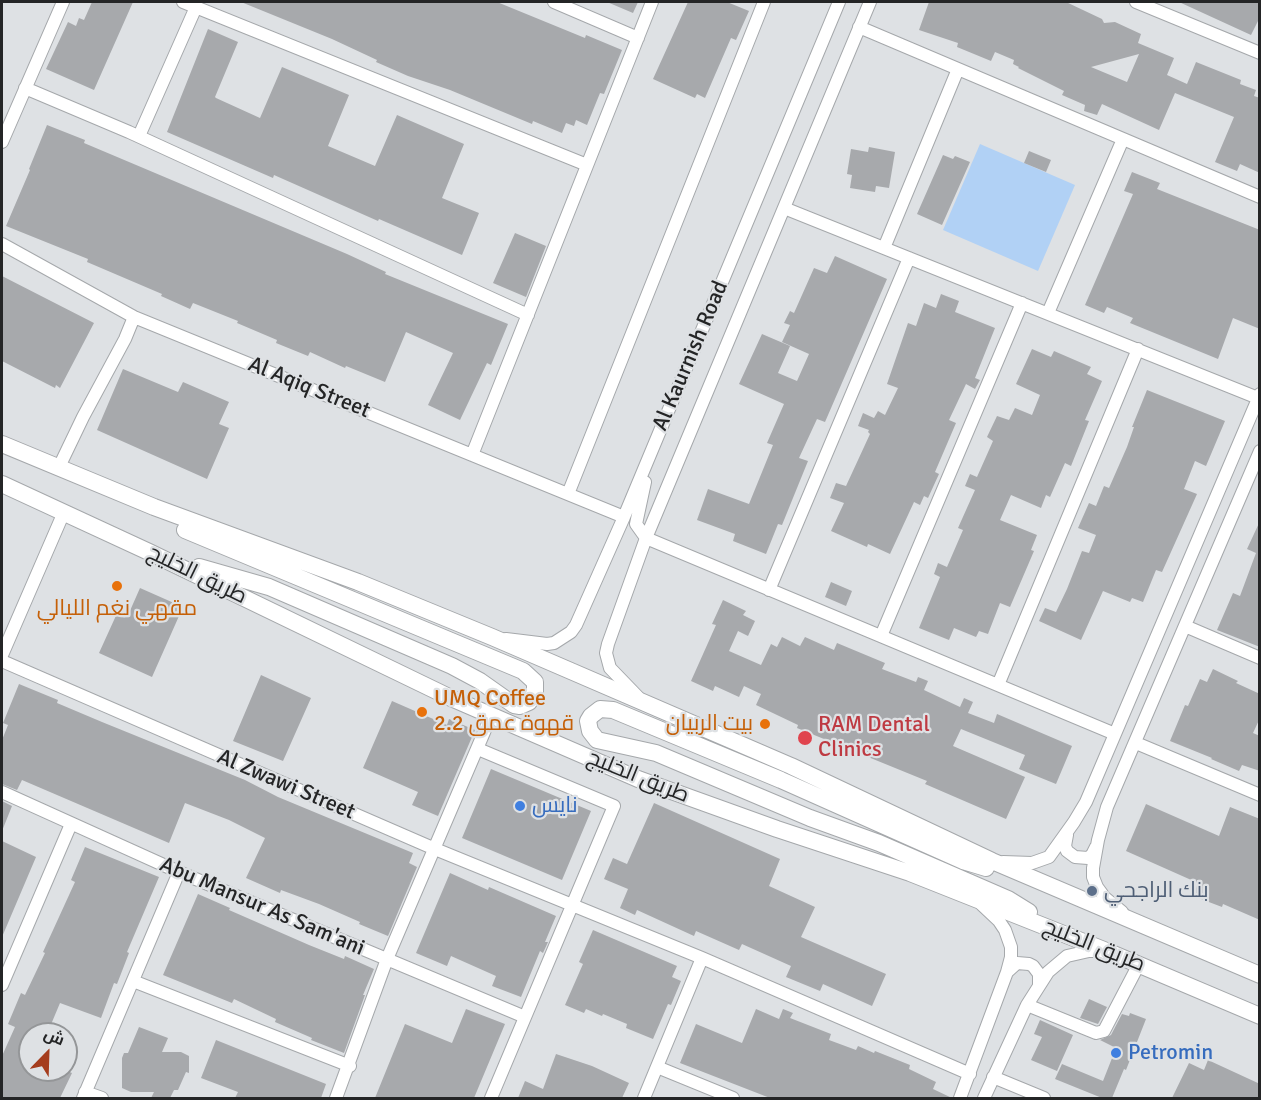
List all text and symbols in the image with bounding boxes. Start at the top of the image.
street label: Al Kaurnish Road [648,277,734,435]
street label: Al Aqiq Street [244,352,374,424]
street label: طريق الخليج [143,540,251,610]
marker: مقهي نغم الليالي [110,579,124,593]
place label: مقهي نغم الليالي [37,596,197,622]
place label: UMQ Coffee 2.2 قهوة عمق [434,686,574,738]
marker: UMQ Coffee 2.2 قهوة عمق [415,705,429,719]
place label: بيت الربيان [666,711,753,737]
place label: RAM Dental Clinics [818,712,930,764]
marker: بيت الربيان [758,717,772,731]
marker: RAM Dental Clinics [796,729,814,747]
street label: Al Zwawi Street [213,744,359,826]
street label: طريق الخليج [583,745,693,809]
place label: نايس [532,793,578,819]
marker: نايس [513,799,527,813]
street label: Abu Mansur As Sam'ani [156,852,368,962]
place label: بنك الراجحي [1104,878,1209,904]
marker: بنك الراجحي [1085,884,1099,898]
street label: طريق الخليج [1039,914,1149,978]
north arrow [18,1022,78,1082]
text: ش [41,1024,68,1050]
place label: Petromin [1128,1040,1213,1066]
marker: Petromin [1109,1046,1123,1060]

